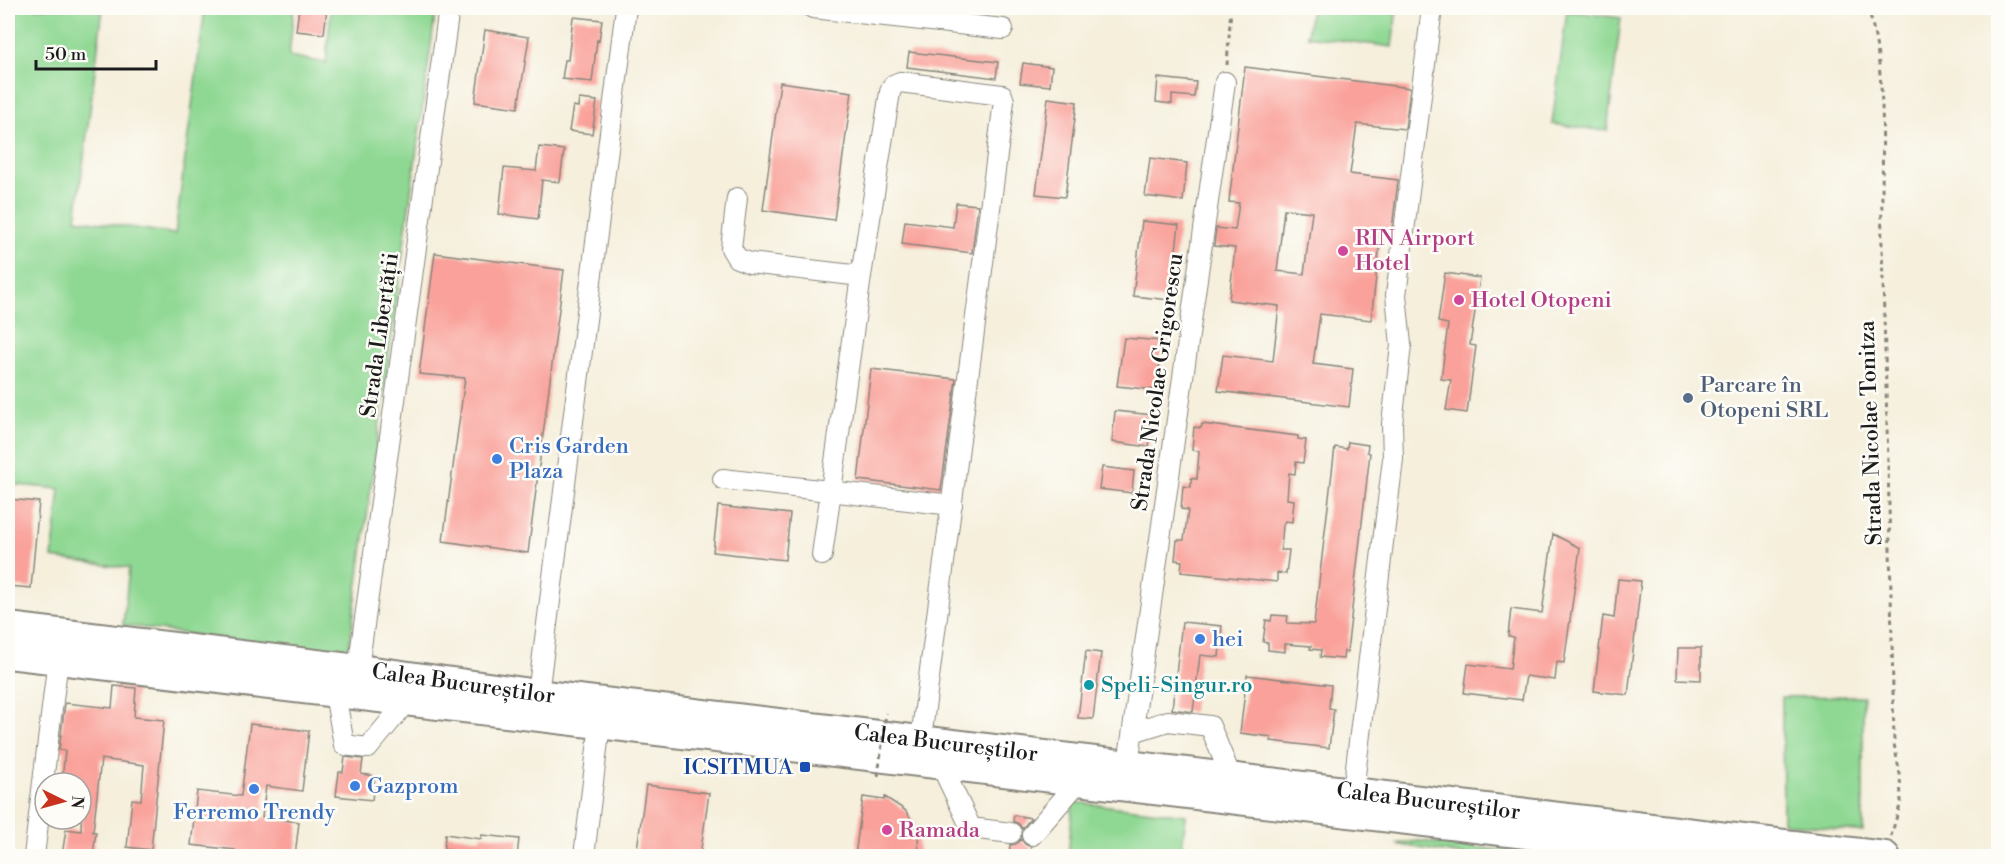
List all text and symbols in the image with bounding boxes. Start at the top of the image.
scale bar [36,33,156,71]
text: 50 m [45,43,87,66]
place label: RIN Airport Hotel [1355,225,1475,277]
marker: RIN Airport Hotel [1336,244,1350,258]
street label: Strada Libertății [355,251,405,419]
street label: Strada Nicolae Grigorescu [1127,251,1190,513]
place label: Hotel Otopeni [1471,287,1612,314]
marker: Hotel Otopeni [1452,293,1466,307]
street label: Strada Nicolae Tonitza [1854,319,1888,546]
place label: Parcare în Otopeni SRL [1700,372,1828,424]
marker: Parcare în Otopeni SRL [1681,391,1695,405]
place label: Cris Garden Plaza [509,433,629,485]
marker: Cris Garden Plaza [490,452,504,466]
place label: hei [1212,626,1243,653]
marker: hei [1193,632,1207,646]
street label: Calea Bucureștilor [370,658,557,709]
place label: Speli-Singur.ro [1101,672,1253,699]
marker: Speli-Singur.ro [1082,678,1096,692]
street label: Calea Bucureștilor [852,719,1039,767]
place label: ICSITMUA [683,754,794,781]
marker: ICSITMUA [798,760,812,774]
north arrow [33,771,93,831]
place label: Gazprom [367,773,459,800]
street label: Calea Bucureștilor [1335,777,1522,826]
marker: Gazprom [348,779,362,793]
marker: Ferremo Trendy [247,782,261,796]
text: N [66,795,87,810]
place label: Ferremo Trendy [173,799,335,826]
place label: Ramada [899,817,981,844]
marker: Ramada [880,823,894,837]

